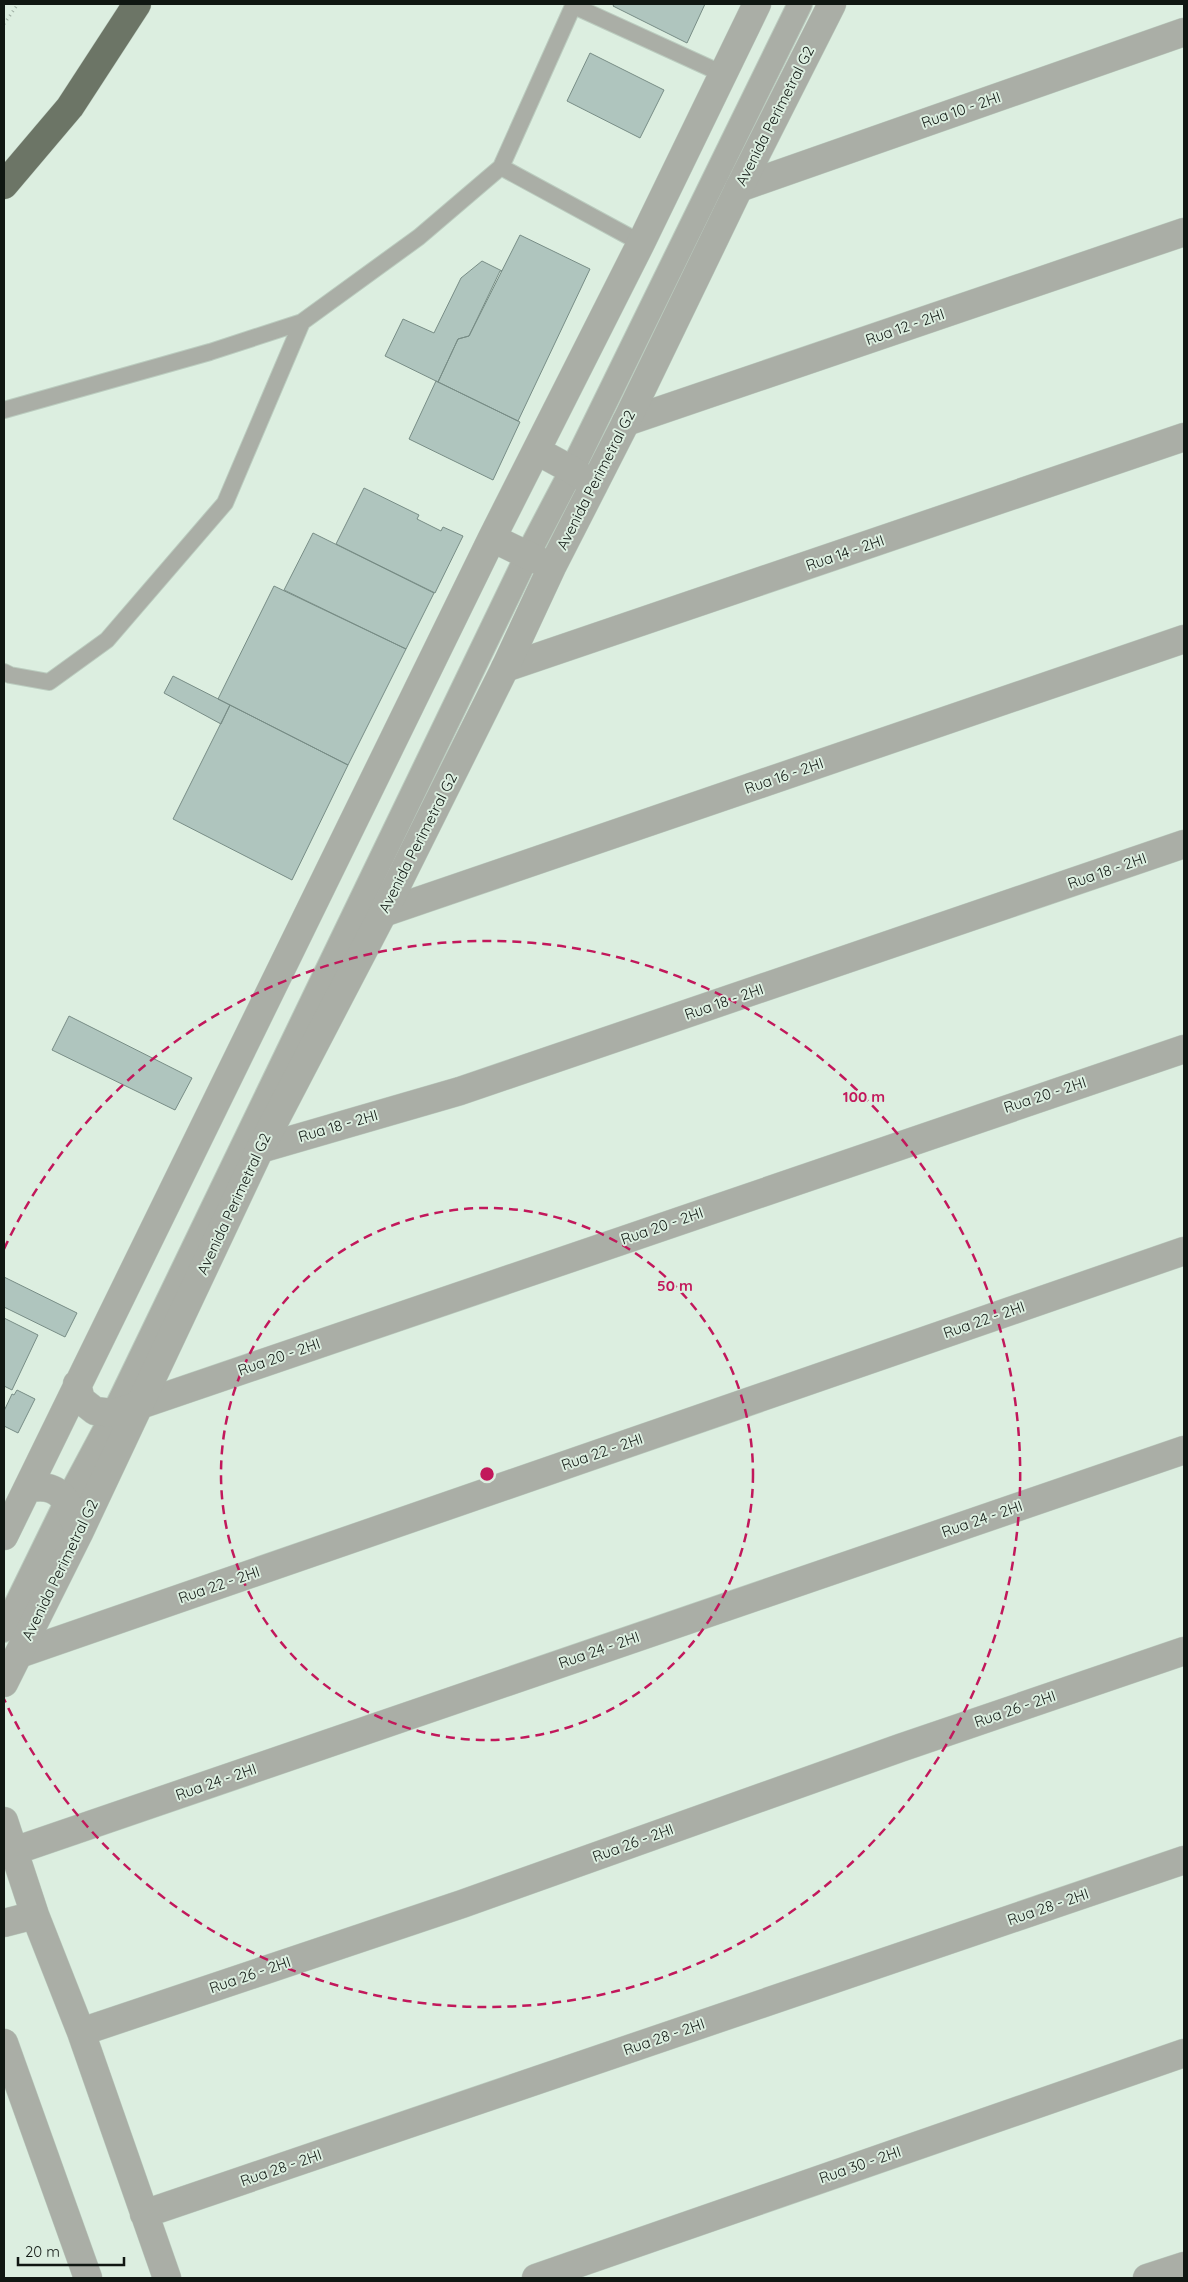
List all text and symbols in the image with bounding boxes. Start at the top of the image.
street label: Avenida Perimetral G2 [731,43,818,189]
street label: Rua 10 - 2HI [919,87,1003,132]
street label: Rua 12 - 2HI [863,304,947,349]
street label: Avenida Perimetral G2 [552,407,639,553]
street label: Rua 14 - 2HI [803,530,887,575]
street label: Rua 16 - 2HI [742,753,826,798]
street label: Avenida Perimetral G2 [374,770,461,916]
street label: Rua 18 - 2HI [1065,848,1149,893]
street label: Rua 18 - 2HI [682,979,766,1024]
street label: Rua 20 - 2HI [1001,1072,1089,1117]
text: 100 m [843,1087,885,1106]
street label: Rua 18 - 2HI [296,1105,380,1146]
street label: Avenida Perimetral G2 [192,1130,275,1278]
street label: Rua 20 - 2HI [618,1203,705,1248]
text: 50 m [657,1276,693,1295]
street label: Rua 22 - 2HI [940,1297,1027,1342]
street label: Rua 20 - 2HI [235,1334,322,1379]
street label: Rua 22 - 2HI [558,1429,645,1474]
centre of rings [478,1465,496,1483]
street label: Avenida Perimetral G2 [17,1496,102,1643]
street label: Rua 24 - 2HI [939,1496,1025,1541]
street label: Rua 22 - 2HI [175,1562,262,1607]
street label: Rua 24 - 2HI [556,1627,642,1672]
street label: Rua 26 - 2HI [972,1686,1058,1731]
street label: Rua 24 - 2HI [173,1759,259,1804]
street label: Rua 26 - 2HI [590,1819,676,1866]
street label: Rua 28 - 2HI [1005,1884,1091,1929]
street label: Rua 26 - 2HI [207,1952,293,1997]
street label: Rua 28 - 2HI [621,2014,707,2059]
street label: Rua 30 - 2HI [816,2142,903,2187]
street label: Rua 28 - 2HI [238,2145,324,2190]
scale bar [18,2234,124,2266]
text: 20 m [25,2242,60,2261]

